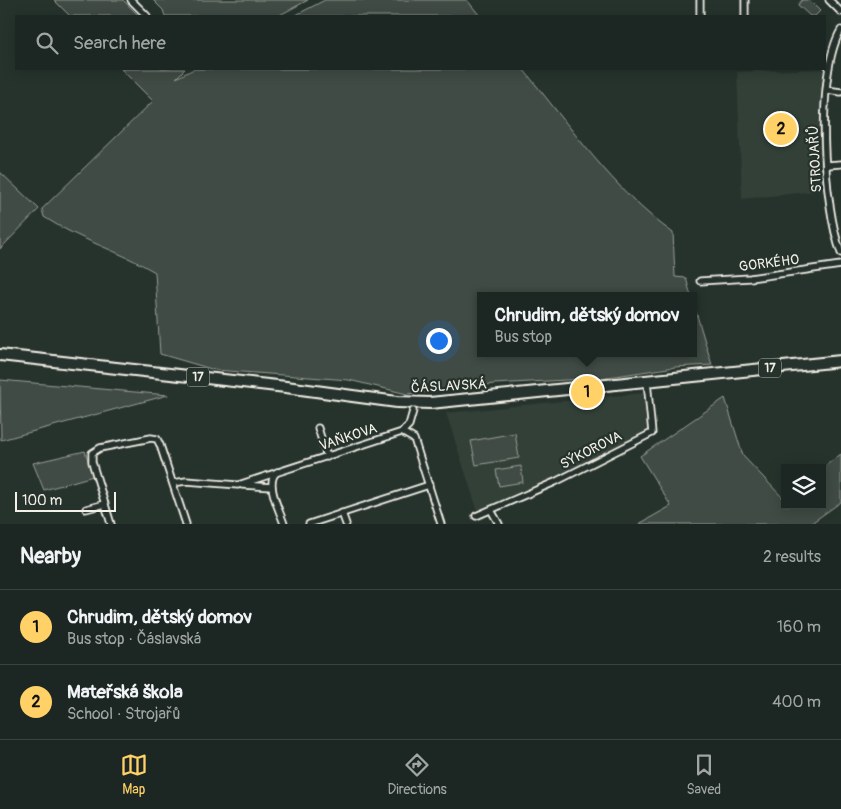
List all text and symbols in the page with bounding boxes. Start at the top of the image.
search box [15,15,826,70]
icon: search [33,29,61,57]
text: Search here [73,31,166,55]
pin: 2 [765,110,797,148]
street label: STROJAŘŮ [804,125,825,193]
street label: GORKÉHO [738,250,800,275]
popup [477,292,697,357]
text: Chrudim, dětský domov [495,303,680,327]
text: Bus stop [495,327,552,347]
your location [426,328,452,354]
road number: 17 [759,358,781,378]
road number: 17 [187,368,209,387]
pin: 1 [571,373,603,411]
street label: ČÁSLAVSKÁ [411,375,487,396]
street label: VAŇKOVA [317,420,379,454]
street label: SÝKOROVA [557,427,625,473]
map controls [781,464,826,509]
button: layers [781,464,826,509]
scale bar [15,489,116,512]
text: 100 m [22,492,62,509]
text: Nearby [20,543,81,570]
text: 2 results [763,547,821,567]
text: Chrudim, dětský domov [67,605,252,629]
text: 1 [33,617,39,637]
text: 160 m [777,617,821,637]
text: Bus stop · Čáslavská [67,629,201,649]
text: Mateřská škola [67,680,183,704]
text: 2 [32,692,40,712]
text: 400 m [772,692,821,712]
text: School · Strojařů [67,704,180,724]
tab: Map [120,751,148,798]
tab: Directions [387,751,447,798]
tab: Saved [686,751,721,798]

